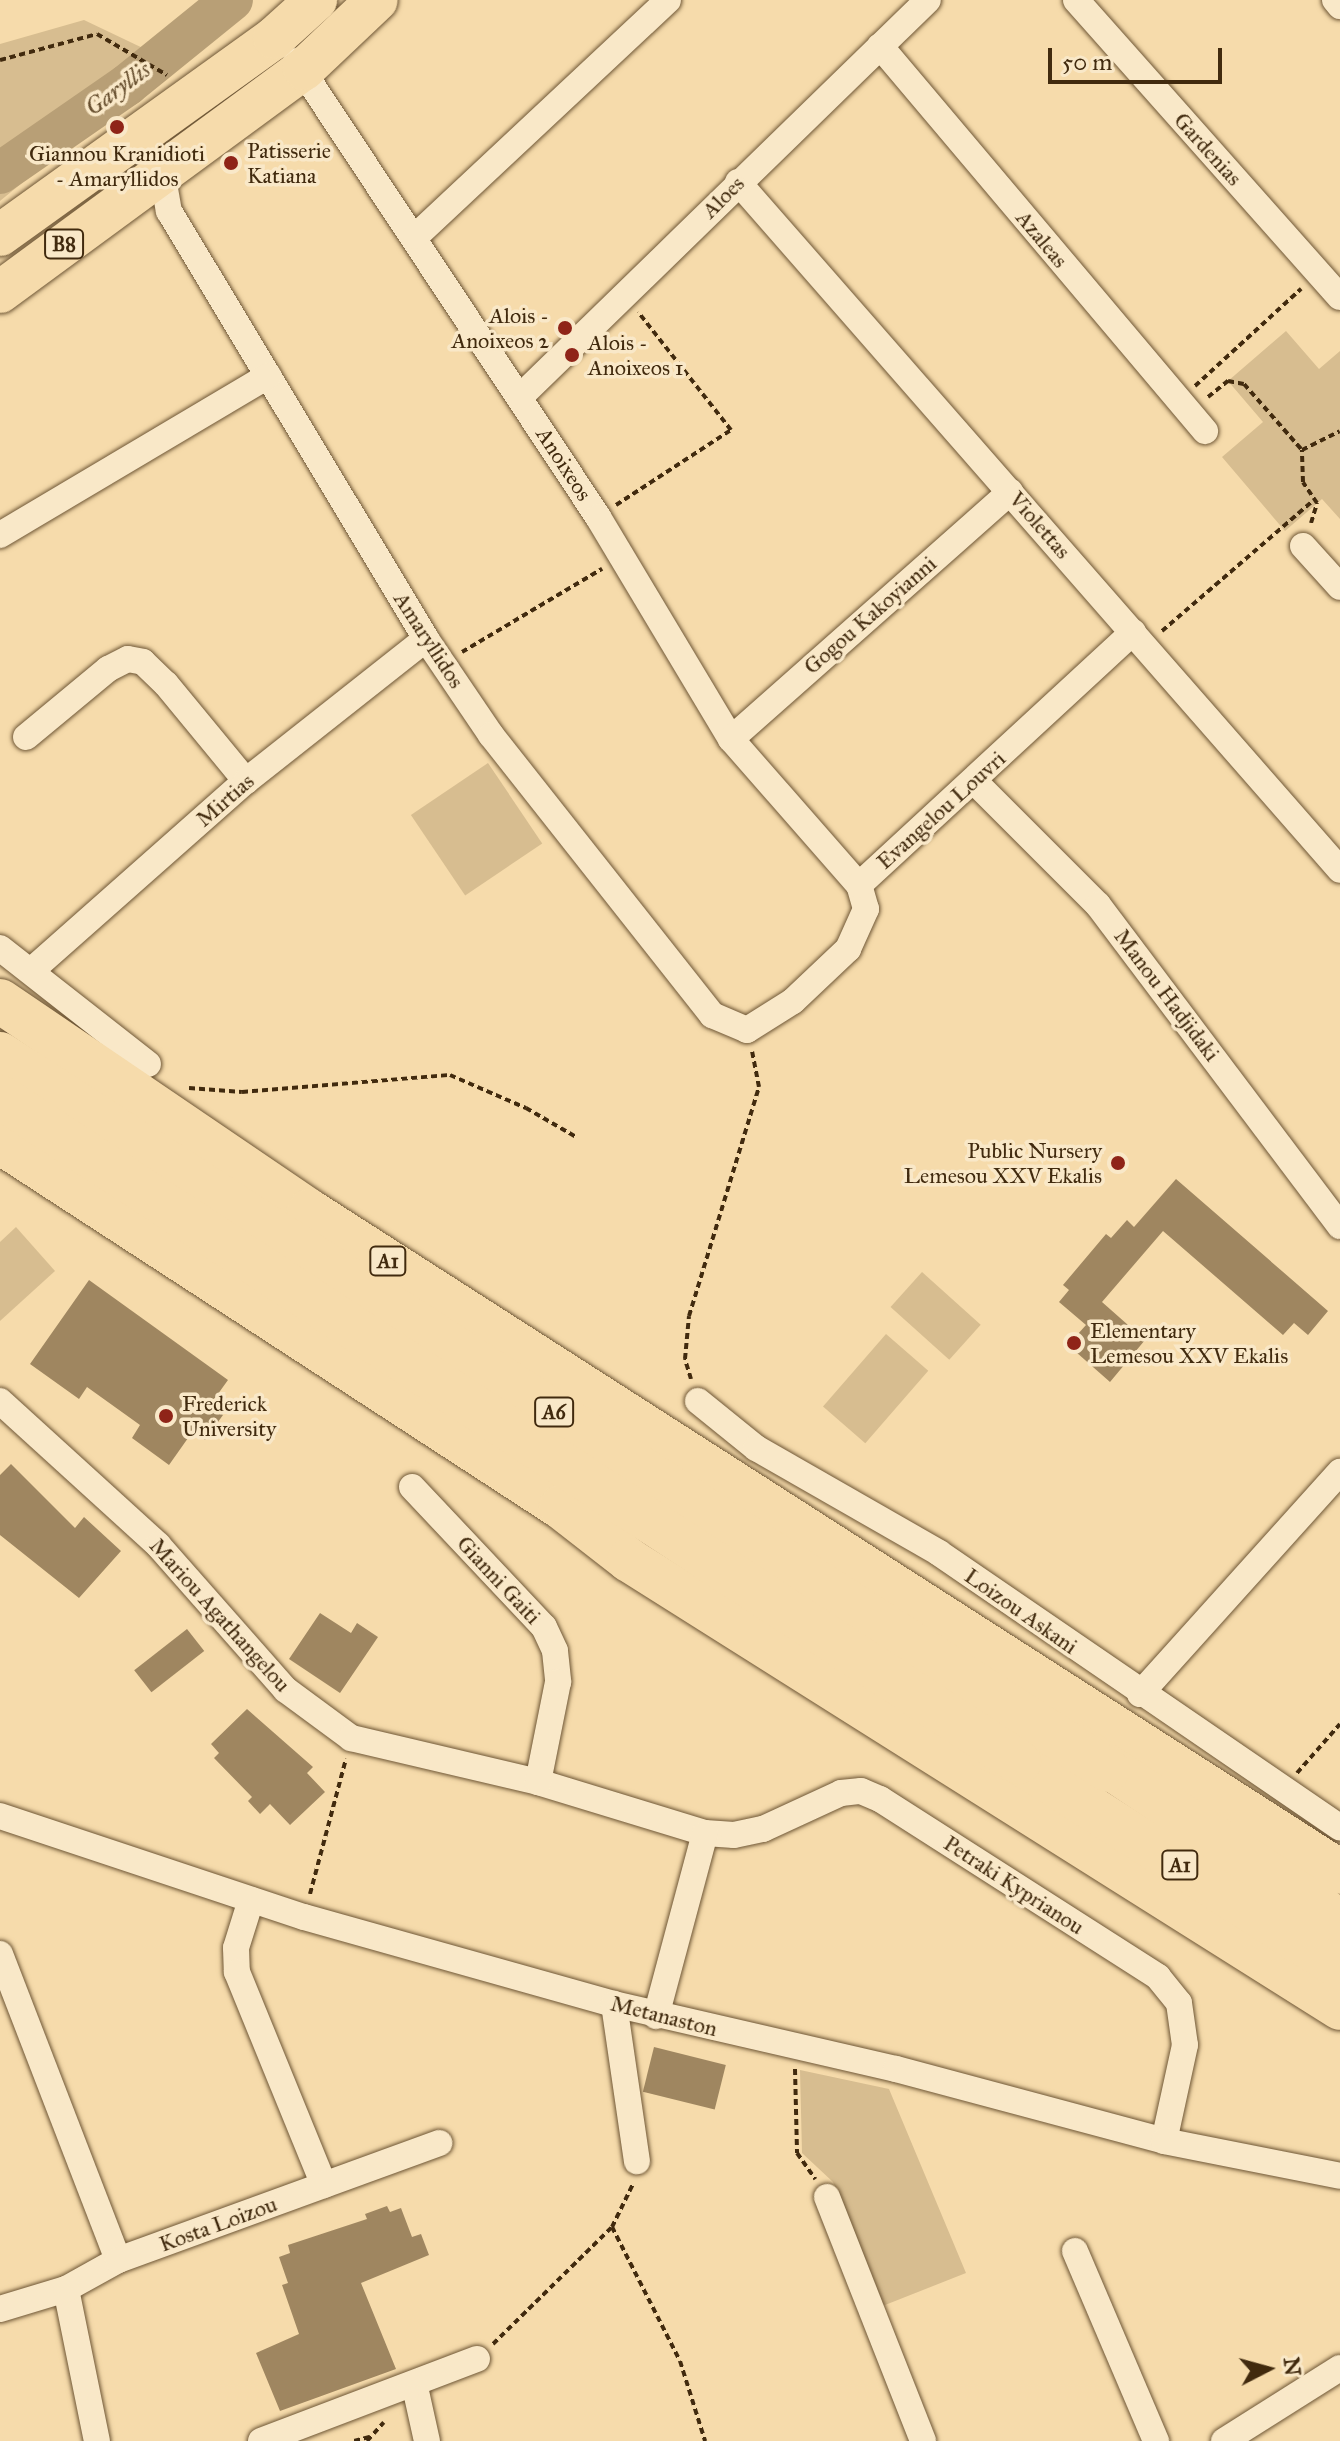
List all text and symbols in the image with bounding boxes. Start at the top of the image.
scale bar [1052,32,1226,82]
text: 50 m [1062,47,1112,77]
water label: Garyllis [80,56,156,122]
street label: Gardenias [1168,107,1248,191]
marker: Giannou Kranidioti - Amaryllidos [108,118,126,136]
place label: Patisserie Katiana [247,137,331,188]
place label: Giannou Kranidioti - Amaryllidos [29,140,205,192]
marker: Patisserie Katiana [222,154,240,172]
street label: Aloes [696,170,750,224]
street label: Azaleas [1010,205,1074,273]
road number: B8 [44,228,84,260]
place label: Alois - Anoixeos 2 [451,302,549,354]
marker: Alois - Anoixeos 2 [556,319,574,337]
place label: Alois - Anoixeos 1 [588,329,683,380]
marker: Alois - Anoixeos 1 [563,346,581,364]
street label: Anoixeos [531,422,597,506]
street label: Violettas [1004,486,1076,564]
street label: Gogou Kakoyianni [798,550,942,680]
street label: Amaryllidos [388,587,470,693]
street label: Evangelou Louvri [871,745,1011,875]
street label: Mirtias [191,768,259,832]
street label: Manou Hadjidaki [1109,924,1225,1066]
place label: Public Nursery Lemesou XXV Ekalis [904,1137,1102,1188]
marker: Public Nursery Lemesou XXV Ekalis [1109,1154,1127,1172]
road number: A1 [368,1245,408,1277]
place label: Elementary Lemesou XXV Ekalis [1090,1317,1288,1368]
marker: Elementary Lemesou XXV Ekalis [1065,1334,1083,1352]
place label: Frederick University [182,1390,276,1442]
road number: A6 [534,1396,574,1428]
marker: Frederick University [157,1407,175,1425]
street label: Gianni Gaiti [451,1530,547,1630]
street label: Mariou Agathangelou [144,1533,296,1697]
street label: Loizou Askani [959,1562,1083,1660]
street label: Petraki Kyprianou [939,1830,1089,1940]
road number: A1 [1160,1849,1200,1881]
street label: Metanaston [608,1990,720,2042]
street label: Kosta Loizou [156,2191,280,2257]
north arrow [1228,2329,1308,2409]
text: N [1278,2356,1307,2377]

